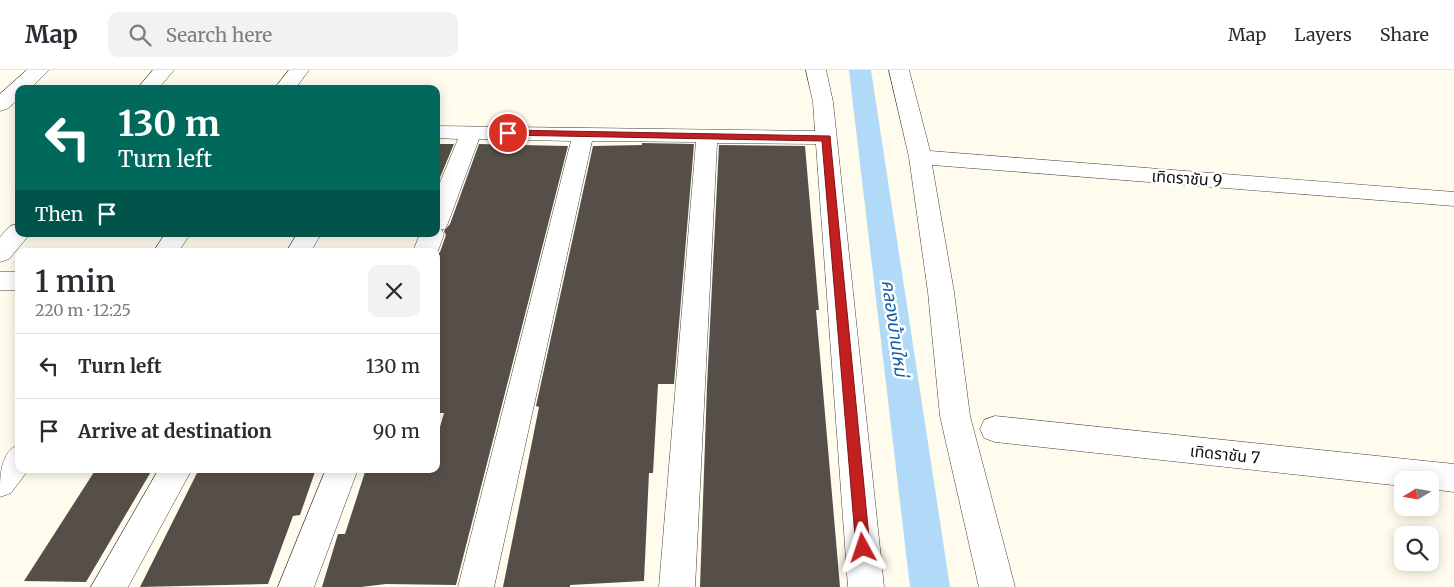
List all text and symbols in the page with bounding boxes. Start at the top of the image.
search box [108,12,458,57]
text: Map [25,19,78,50]
icon: search [126,21,154,49]
text: Search here [166,23,272,47]
text: Map [1228,23,1266,46]
text: Layers [1294,23,1352,46]
text: Share [1380,23,1429,46]
text: 130 m [118,102,220,146]
icon: left [35,105,100,170]
pin [487,112,529,154]
icon: arrive [494,119,522,147]
text: Turn left [118,145,212,173]
street label: เทิดราชัน 9 [1151,166,1223,190]
icon: arrive [93,200,121,228]
text: Then [35,202,83,226]
text: 1 min [35,262,116,300]
button: close [368,265,420,317]
water label: คลองบ้านใหม่ [877,278,914,381]
text: 220 m · 12:25 [35,300,131,320]
icon: left [35,352,63,380]
text: Turn left [78,354,162,378]
text: 130 m [366,354,420,378]
icon: arrive [35,417,63,445]
text: Arrive at destination [78,419,272,443]
text: 90 m [373,419,420,443]
street label: เทิดราชัน 7 [1189,440,1261,468]
north arrow [1394,471,1439,516]
map controls [1394,471,1439,571]
position arrow [836,521,888,573]
button: search [1394,526,1439,571]

